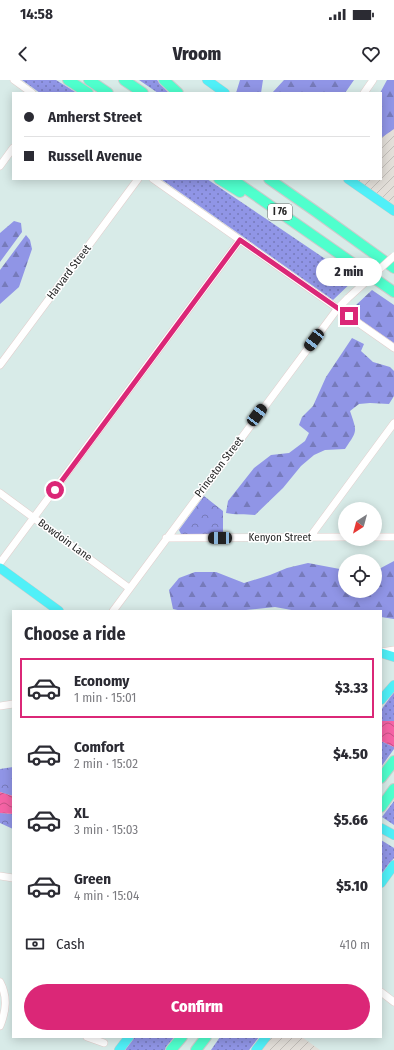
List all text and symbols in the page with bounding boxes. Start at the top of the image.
text: 14:58 [20,5,53,23]
icon: back [12,43,34,65]
text: Vroom [173,43,221,65]
icon: heart [360,43,382,65]
text: Amherst Street [48,108,142,126]
text: Russell Avenue [48,147,142,165]
road number: I 76 [268,204,292,220]
street label: Harvard Street [44,242,94,302]
callout: 2 min [316,258,382,286]
text: 2 min [335,264,363,279]
route end [340,307,358,325]
car [302,327,326,353]
car [245,402,269,428]
street label: Princeton Street [192,434,246,500]
route start [46,481,64,499]
north arrow [338,502,382,546]
map controls [338,502,382,598]
street label: Bowdoin Lane [36,516,94,564]
street label: Kenyon Street [249,531,312,544]
car [208,532,232,544]
button: locate [338,554,382,598]
text: Choose a ride [24,623,126,645]
icon: car [26,670,62,706]
text: Economy [74,672,129,690]
text: $3.33 [335,679,368,697]
text: 1 min · 15:01 [74,690,136,705]
icon: car [26,736,62,772]
text: Comfort [74,738,125,756]
text: $4.50 [333,745,368,763]
text: 2 min · 15:02 [74,756,138,771]
icon: car [26,802,62,838]
text: XL [74,804,89,822]
text: $5.66 [334,811,368,829]
text: 3 min · 15:03 [74,822,138,837]
icon: car [26,868,62,904]
text: Green [74,870,111,888]
text: $5.10 [336,877,368,895]
text: 4 min · 15:04 [74,888,139,903]
icon: cash [24,933,46,955]
text: Cash [56,935,85,953]
text: 410 m [340,937,370,952]
button: Confirm [24,984,370,1030]

